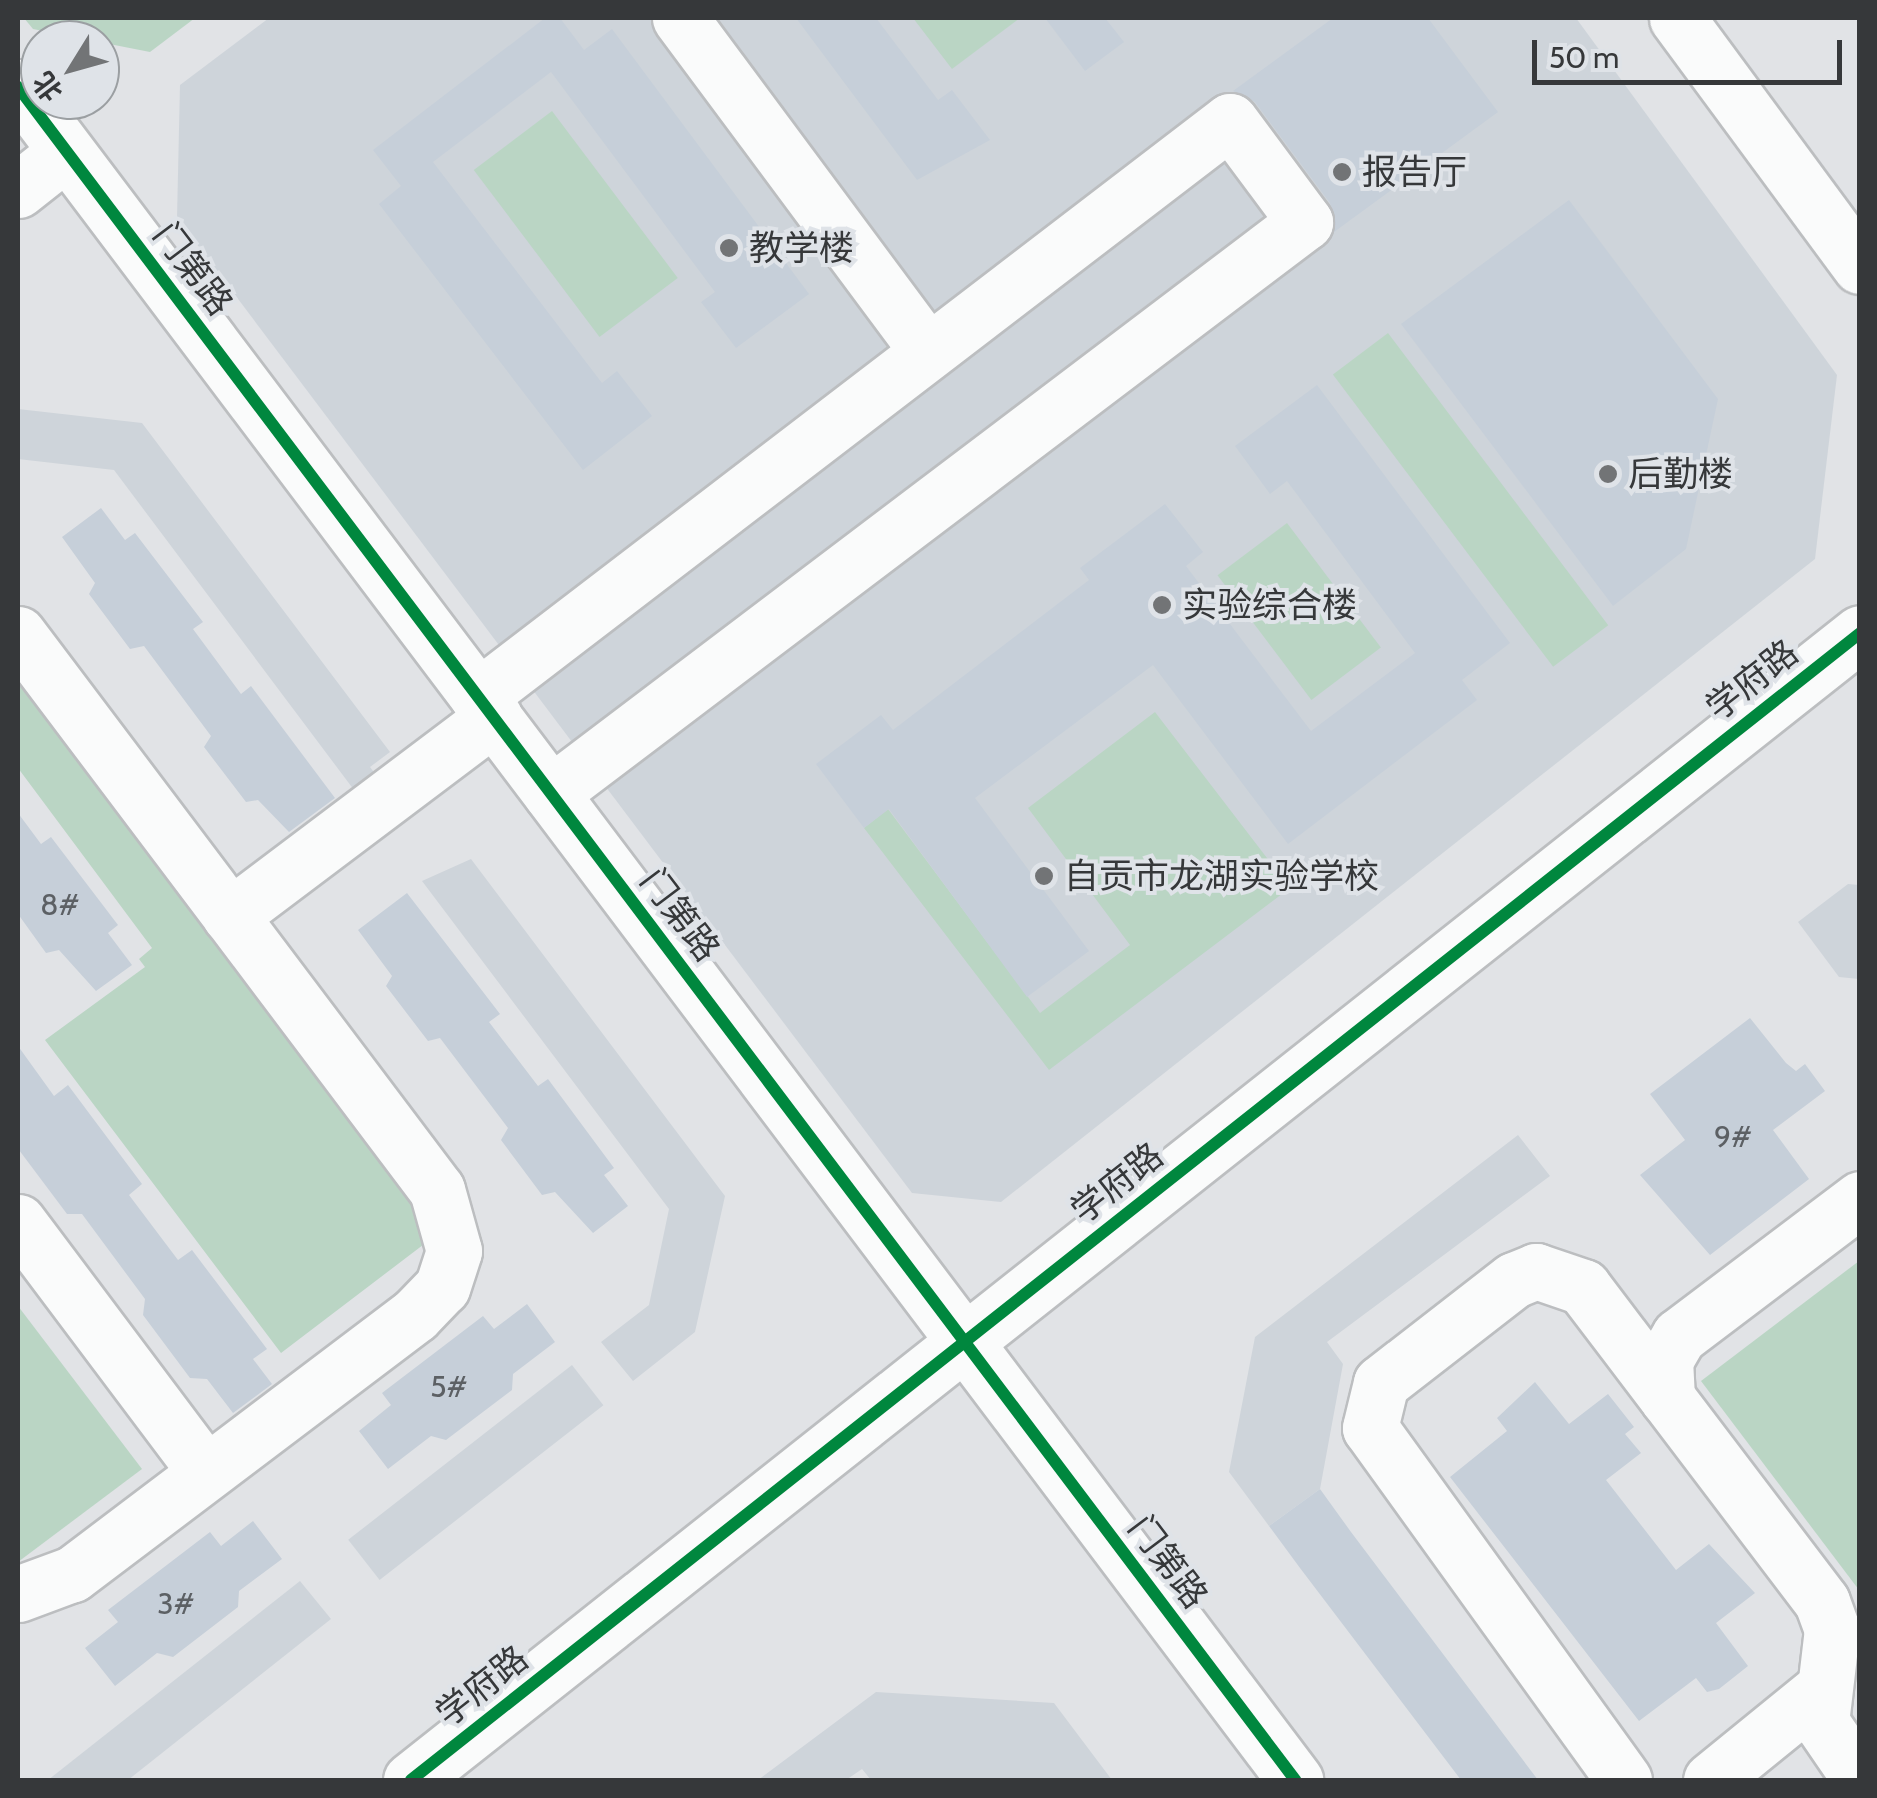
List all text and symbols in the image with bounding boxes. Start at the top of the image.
north arrow [20,20,120,120]
scale bar [1537,20,1847,82]
text: 50 m [1549,39,1619,76]
text: 北 [26,65,70,108]
place label: 报告厅 [1362,151,1467,193]
marker: 报告厅 [1331,161,1353,183]
street label: 门第路 [145,214,241,324]
place label: 教学楼 [749,227,854,269]
marker: 教学楼 [718,237,740,259]
place label: 后勤楼 [1628,453,1733,495]
marker: 后勤楼 [1597,463,1619,485]
place label: 实验综合楼 [1182,584,1357,626]
marker: 实验综合楼 [1151,594,1173,616]
street label: 学府路 [1698,631,1806,729]
place label: 自贡市龙湖实验学校 [1064,855,1379,897]
street label: 门第路 [632,860,728,970]
marker: 自贡市龙湖实验学校 [1033,865,1055,887]
house number: 8# [40,887,80,923]
house number: 9# [1714,1119,1752,1155]
street label: 学府路 [1063,1134,1171,1232]
house number: 5# [430,1369,468,1405]
street label: 门第路 [1120,1507,1216,1617]
house number: 3# [157,1586,195,1622]
street label: 学府路 [428,1637,536,1735]

